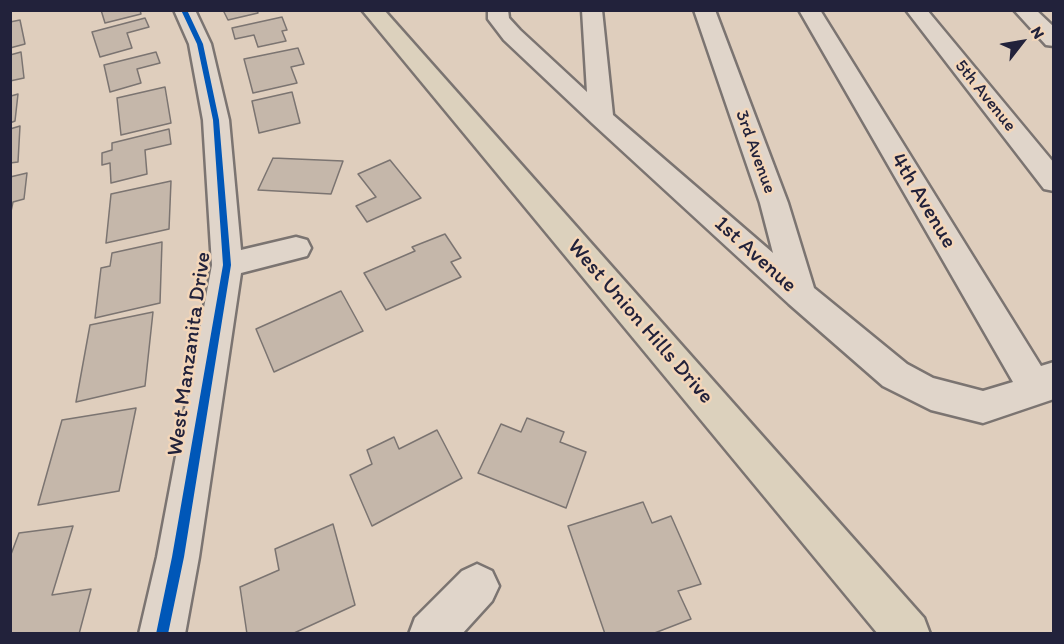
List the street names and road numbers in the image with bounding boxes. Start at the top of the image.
street label: 5th Avenue [950,56,1020,136]
street label: 3rd Avenue [730,107,780,197]
street label: 4th Avenue [884,149,962,253]
street label: 1st Avenue [708,211,802,299]
street label: West Union Hills Drive [561,234,719,410]
street label: West Manzanita Drive [163,250,217,458]

